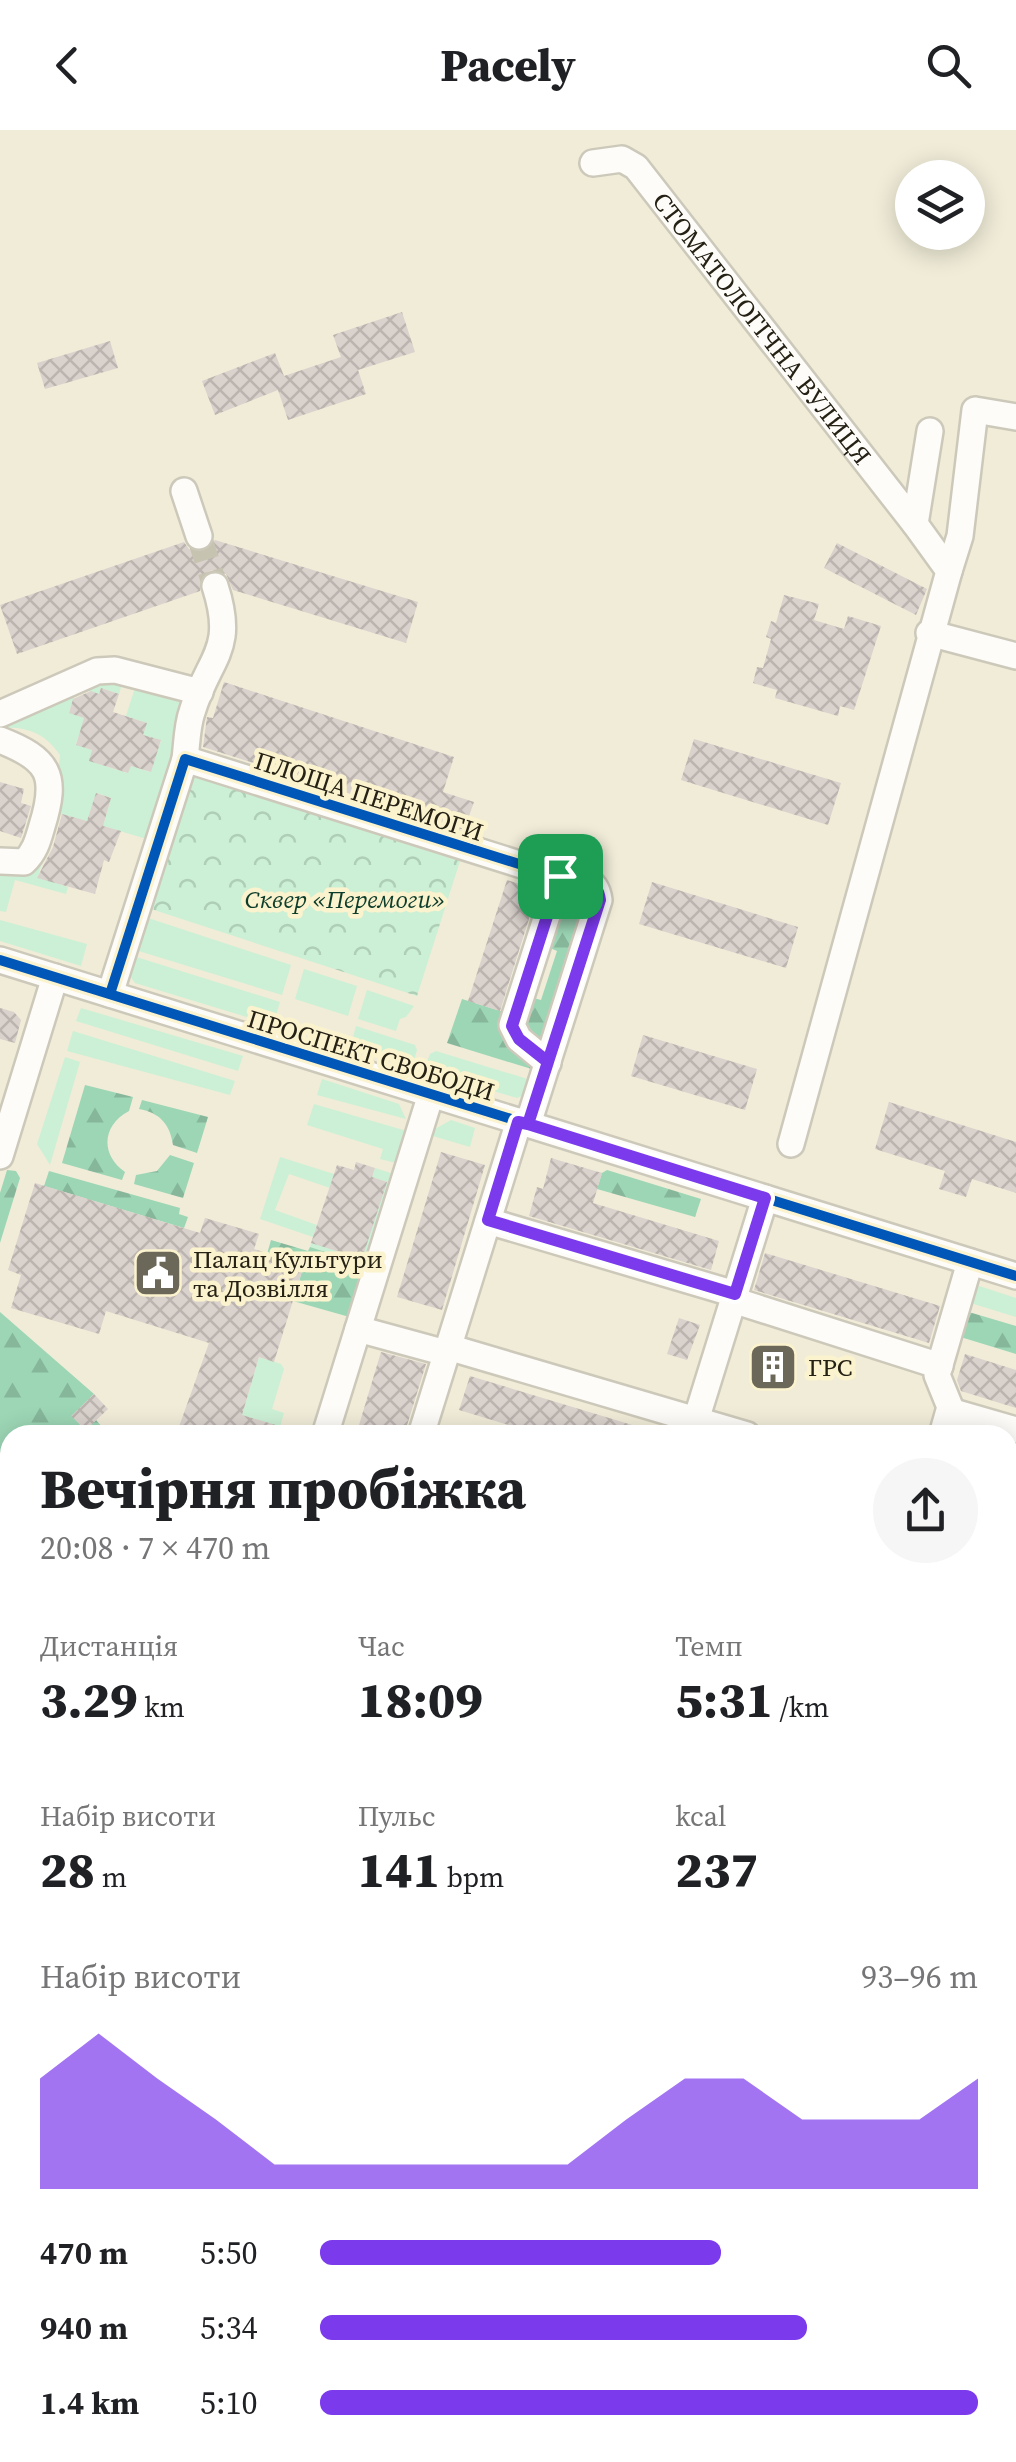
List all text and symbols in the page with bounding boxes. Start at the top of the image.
text: Pacely [440,34,576,96]
icon: back [40,38,95,93]
icon: search [921,38,976,93]
map controls [895,160,985,250]
button: layers [895,160,985,250]
street label: СТОМАТОЛОГІЧНА ВУЛИЦЯ [645,185,879,471]
street label: ПЛОЩА ПЕРЕМОГИ [250,743,488,849]
pin [518,834,603,919]
icon: arrive [533,849,588,904]
park label: Сквер «Перемоги» [245,882,445,916]
street label: ПРОСПЕКТ СВОБОДИ [243,1001,499,1109]
place label: Палац Культури та Дозвілля [193,1242,383,1305]
public building icon: Палац Культури та Дозвілля [132,1247,184,1299]
building icon: ГРС [747,1341,799,1393]
place label: ГРС [808,1350,853,1384]
text: Вечірня пробіжка [40,1451,526,1526]
button: share [873,1458,978,1563]
text: 20:08 · 7 × 470 m [40,1526,270,1570]
text: Дистанція [40,1627,178,1665]
text: Час [358,1627,405,1665]
text: Темп [675,1627,743,1665]
text: 3.29 [40,1665,138,1734]
text: 18:09 [358,1665,483,1734]
text: 5:31 [675,1665,773,1734]
text: km [138,1688,185,1726]
text: /km [773,1688,829,1726]
text: Набір висоти [40,1797,216,1835]
text: Пульс [358,1797,435,1835]
text: kcal [675,1797,726,1835]
text: 28 [40,1835,95,1904]
text: 141 [358,1835,440,1904]
text: 237 [675,1835,758,1904]
text: m [95,1858,127,1896]
text: bpm [440,1858,504,1896]
text: Набір висоти [40,1955,241,1999]
text: 93–96 m [861,1955,978,1999]
text: 470 m [40,2231,128,2275]
text: 5:50 [200,2231,258,2275]
text: 940 m [40,2306,128,2350]
text: 5:34 [200,2306,258,2350]
text: 1.4 km [40,2381,139,2425]
text: 5:10 [200,2381,258,2425]

